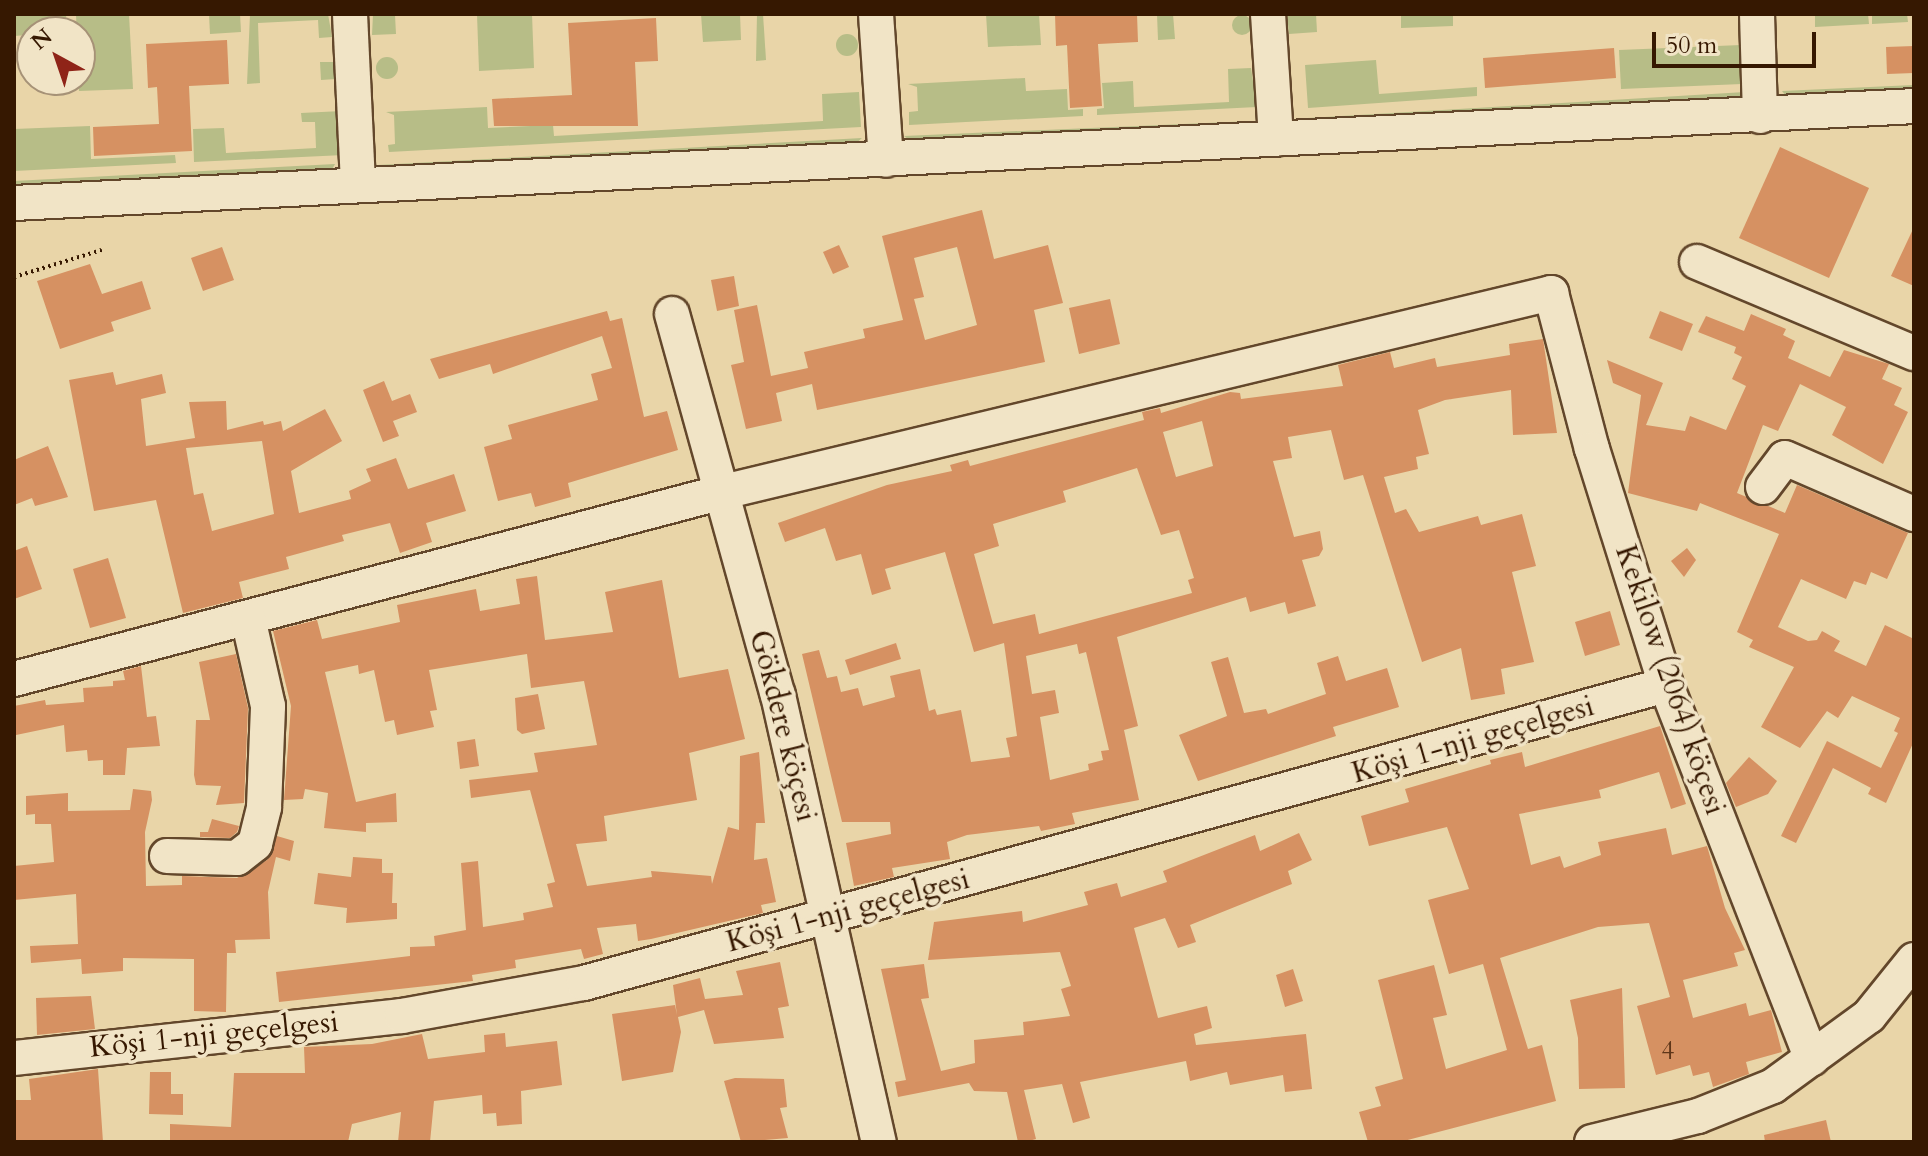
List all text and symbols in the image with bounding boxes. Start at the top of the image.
north arrow [16,16,96,96]
scale bar [1656,16,1820,66]
text: N [25,22,59,57]
text: 50 m [1666,29,1717,62]
street label: Kekilow (2064) köçesi [1607,540,1733,820]
street label: Gökdere köçesi [742,626,824,826]
street label: Köşi 1-nji geçelgesi [1348,688,1598,792]
street label: Köşi 1-nji geçelgesi [723,861,973,961]
street label: Köşi 1-nji geçelgesi [88,1004,340,1066]
house number: 4 [1661,1035,1675,1067]

